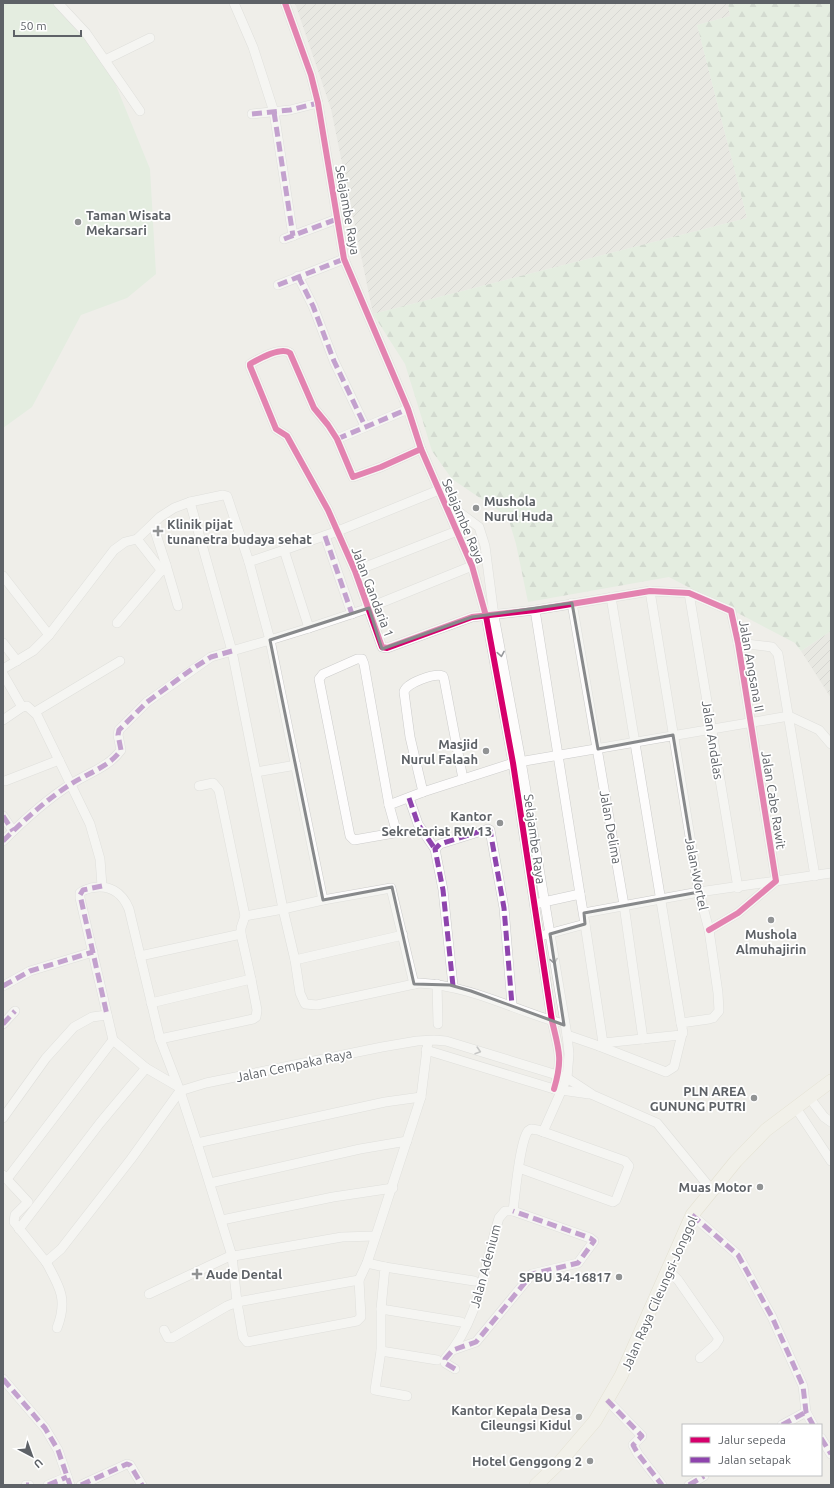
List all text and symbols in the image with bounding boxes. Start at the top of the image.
scale bar [14,12,81,38]
text: 50 m [20,19,47,32]
street label: Selajambe Raya [333,164,363,256]
place label: Taman Wisata Mekarsari [86,208,171,237]
marker: Taman Wisata Mekarsari [73,217,83,227]
street label: Selajambe Raya [440,477,488,565]
place label: Mushola Nurul Huda [484,494,553,523]
marker: Mushola Nurul Huda [471,503,481,513]
place label: Klinik pijat tunanetra budaya sehat [167,517,312,546]
marker: Klinik pijat tunanetra budaya sehat [152,525,164,537]
street label: Jalan Gandaria 1 [349,545,397,639]
street label: Jalan Angsana II [737,619,767,713]
one-way arrow [496,651,505,657]
street label: Jalan Andalas [700,700,726,781]
place label: Masjid Nurul Falaah [401,737,478,766]
marker: Masjid Nurul Falaah [481,746,491,756]
street label: Jalan Cabe Rawit [759,750,789,850]
street label: Jalan Delima [598,789,624,865]
street label: Selajambe Raya [522,793,548,885]
place label: Kantor Sekretariat RW 13 [381,809,493,838]
marker: Kantor Sekretariat RW 13 [495,818,505,828]
street label: Jalan Wortel [683,837,711,912]
marker: Mushola Almuhajirin [766,915,776,925]
place label: Mushola Almuhajirin [736,927,806,956]
one-way arrow [549,958,558,964]
street label: Jalan Cempaka Raya [235,1046,353,1084]
one-way arrow [474,1046,481,1055]
place label: PLN AREA GUNUNG PUTRI [650,1084,747,1113]
marker: PLN AREA GUNUNG PUTRI [749,1093,759,1103]
place label: Muas Motor [679,1180,753,1194]
marker: Muas Motor [755,1182,765,1192]
street label: Jalan Raya Cileungsi-Jonggol [618,1213,700,1373]
street label: Jalan Adenium [467,1223,503,1309]
place label: Aude Dental [206,1267,282,1281]
marker: Aude Dental [191,1268,203,1280]
place label: SPBU 34-16817 [519,1270,611,1284]
marker: SPBU 34-16817 [614,1272,624,1282]
place label: Kantor Kepala Desa Cileungsi Kidul [451,1403,571,1432]
marker: Kantor Kepala Desa Cileungsi Kidul [574,1412,584,1422]
legend [682,1424,822,1476]
text: Jalur sepeda [718,1433,786,1446]
north arrow [12,1436,52,1476]
text: Jalan setapak [718,1453,791,1466]
place label: Hotel Genggong 2 [472,1454,582,1468]
text: U [32,1456,45,1471]
marker: Hotel Genggong 2 [585,1456,595,1466]

